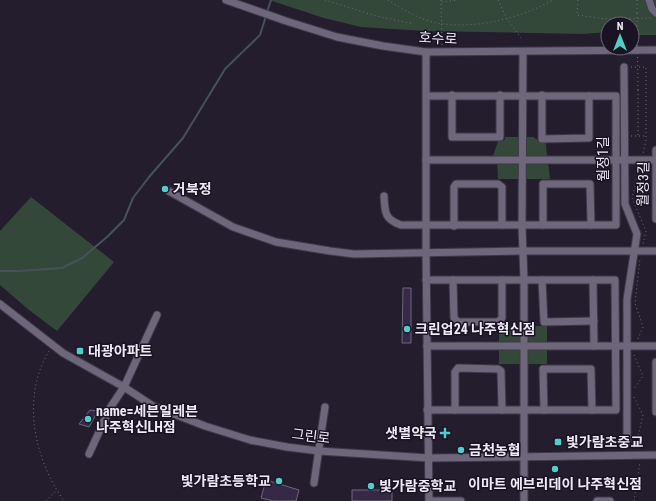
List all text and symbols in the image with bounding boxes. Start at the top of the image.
north arrow [600,16,640,56]
text: N [617,20,624,33]
street label: 호수로 [418,29,458,47]
street label: 월정1길 [595,136,611,182]
street label: 월정3길 [635,161,651,207]
place label: 거북정 [173,181,212,197]
marker: 거북정 [160,184,170,194]
place label: 크린업24 나주혁신점 [415,321,535,337]
marker: 크린업24 나주혁신점 [402,324,412,334]
place label: 대광아파트 [88,343,153,359]
marker: 대광아파트 [75,346,85,356]
place label: name=세븐일레븐 나주혁신LH점 [96,403,198,435]
marker: name=세븐일레븐 나주혁신LH점 [83,414,93,424]
place label: 샛별약국 [385,425,437,441]
street label: 그린로 [291,426,331,446]
marker: 샛별약국 [440,428,450,438]
place label: 빛가람초중교 [566,434,643,450]
marker: 빛가람초중교 [553,437,563,447]
place label: 금천농협 [469,442,521,458]
marker: 금천농협 [456,445,466,455]
marker: 이마트 에브리데이 나주혁신점 [550,464,560,474]
place label: 빛가람초등학교 [181,473,271,489]
marker: 빛가람초등학교 [274,476,284,486]
place label: 이마트 에브리데이 나주혁신점 [468,476,642,492]
place label: 빛가람중학교 [379,478,456,494]
marker: 빛가람중학교 [366,481,376,491]

